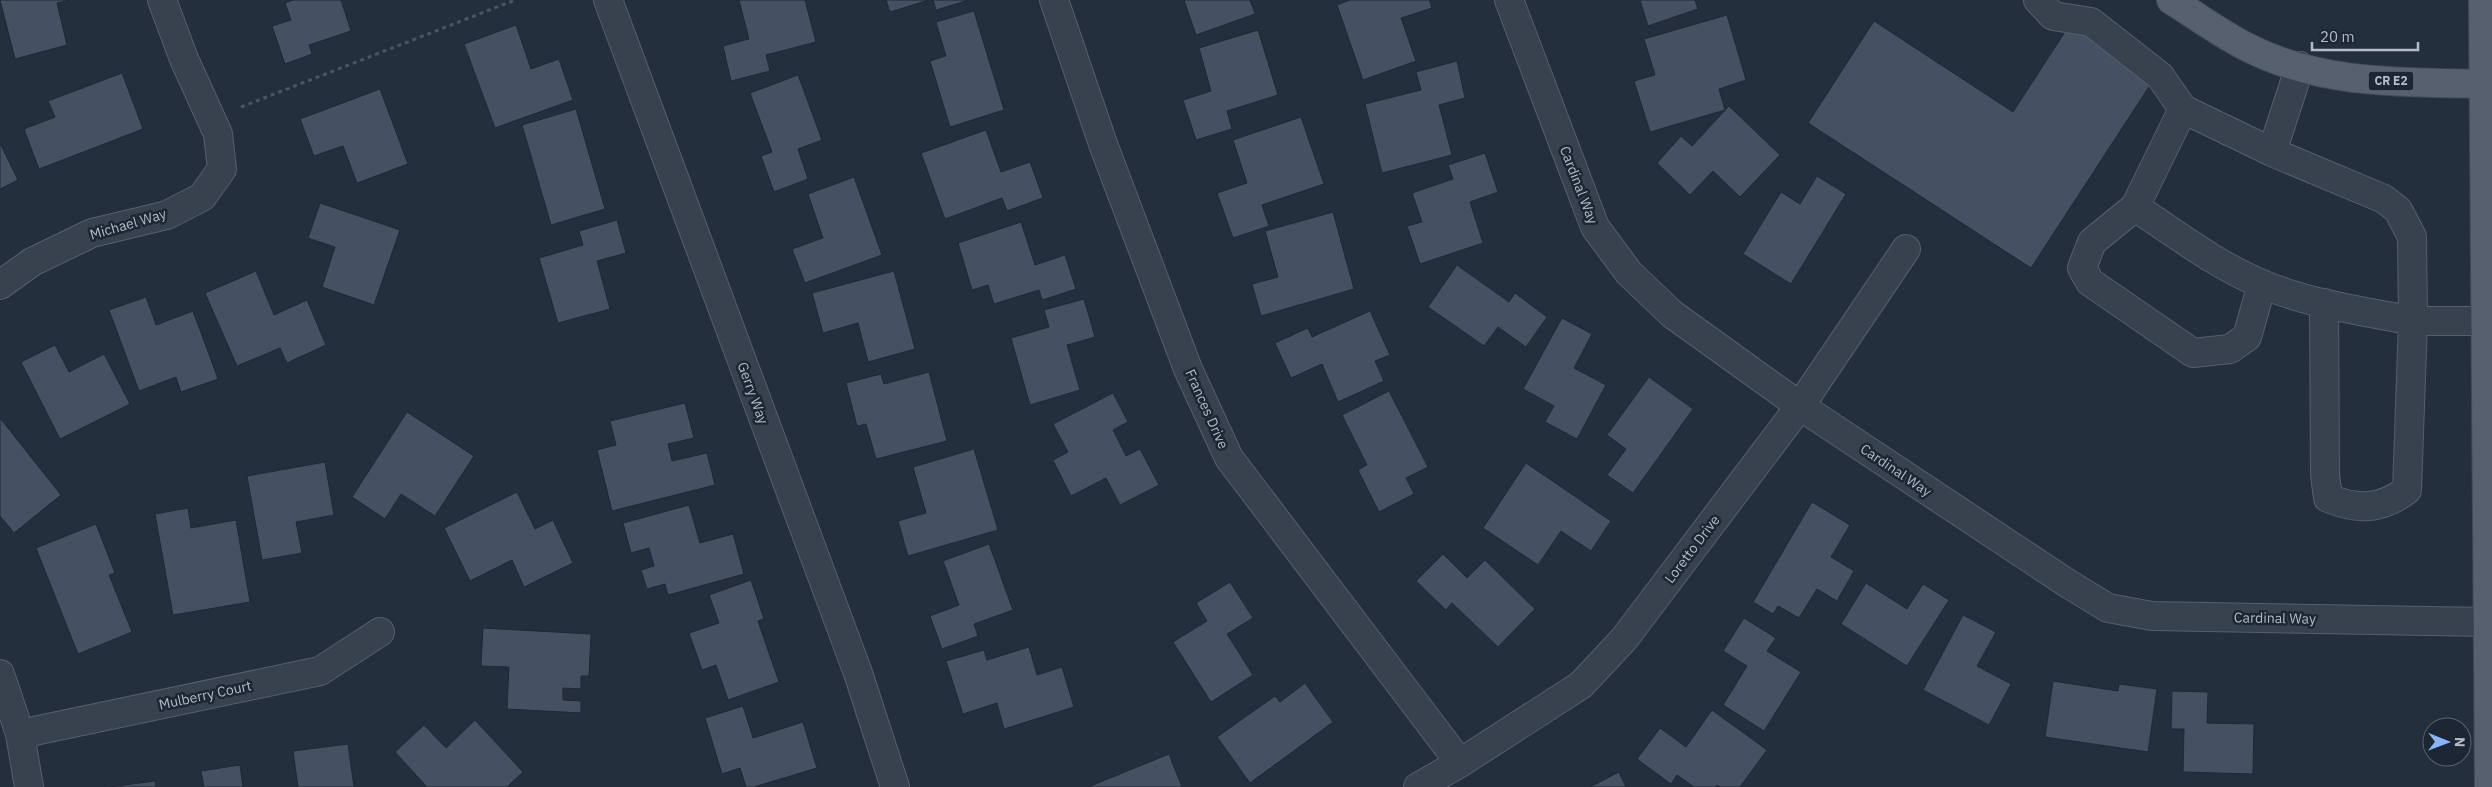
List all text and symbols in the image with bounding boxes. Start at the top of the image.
scale bar [2312,20,2418,52]
text: 20 m [2320,27,2355,46]
road number: CR E2 [2368,72,2414,90]
street label: Cardinal Way [1556,143,1602,227]
street label: Michael Way [88,204,168,244]
street label: Gerry Way [733,359,773,427]
street label: Frances Drive [1181,366,1233,452]
street label: Cardinal Way [1857,440,1935,500]
street label: Loretto Drive [1661,511,1724,587]
street label: Cardinal Way [2234,608,2316,628]
street label: Mulberry Court [157,676,253,714]
north arrow [2422,717,2472,767]
text: N [2451,737,2469,747]

